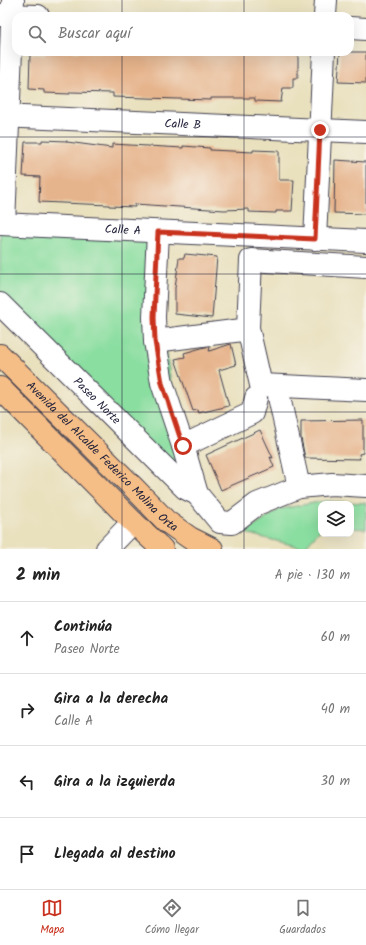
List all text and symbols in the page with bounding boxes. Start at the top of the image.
search box [12,12,354,56]
text: Buscar aquí [58,22,131,46]
icon: search [26,23,48,45]
street label: Calle B [164,114,202,135]
route end [311,121,329,139]
street label: Calle A [104,220,141,241]
street label: Paseo Norte [69,373,125,429]
street label: Avenida del Alcalde Federico Molina Orta [21,377,182,537]
route start [174,437,192,455]
map controls [318,501,354,537]
button: layers [318,501,354,537]
text: 2 min [16,562,60,589]
text: A pie · 130 m [275,565,350,586]
text: Continúa [54,615,112,639]
icon: ahead [16,627,38,649]
text: 60 m [321,627,350,648]
text: Paseo Norte [54,639,120,660]
text: Gira a la derecha [54,687,168,711]
icon: right [16,699,38,721]
text: 40 m [321,699,350,720]
text: Calle A [54,711,93,732]
text: Gira a la izquierda [54,770,175,794]
icon: left [16,771,38,793]
text: 30 m [321,771,350,792]
text: Llegada al destino [54,842,176,866]
icon: arrive [16,843,38,865]
tab: Mapa [40,897,64,939]
tab: Cómo llegar [145,897,199,939]
tab: Guardados [279,897,326,939]

